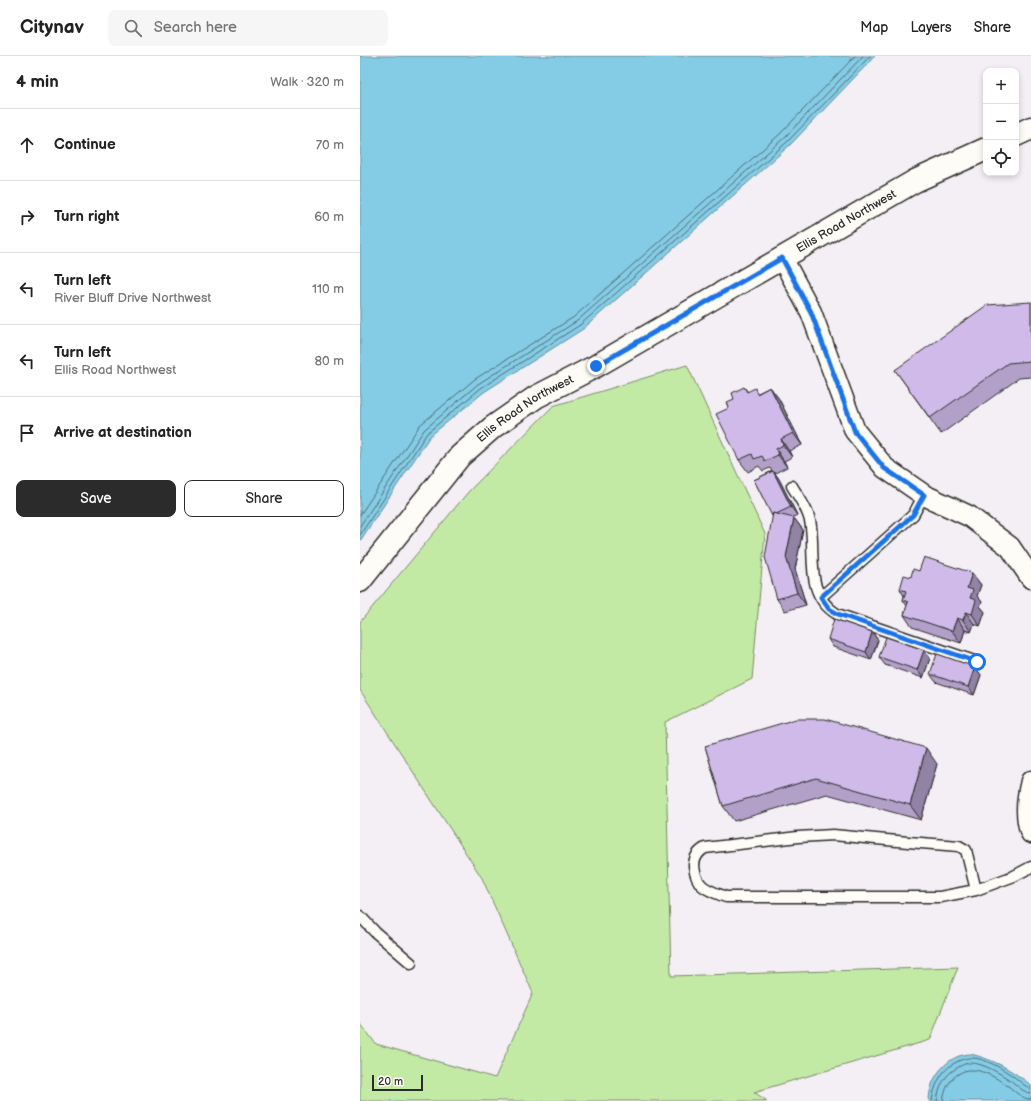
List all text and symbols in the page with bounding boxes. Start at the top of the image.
search box [108,10,388,46]
text: Citynav [20,16,84,39]
icon: search [122,17,144,39]
text: Search here [154,18,237,37]
text: Map [860,19,888,36]
text: Layers [910,19,952,36]
text: Share [974,19,1011,36]
map controls [983,68,1019,176]
button: + [983,68,1019,104]
text: 4 min [16,72,59,92]
text: Walk · 320 m [270,74,344,90]
button: − [983,104,1019,140]
icon: ahead [16,134,38,156]
text: Continue [54,135,116,154]
text: 70 m [316,137,344,153]
button: locate [983,140,1019,176]
street label: Ellis Road Northwest [793,186,899,256]
icon: right [16,206,38,228]
text: Turn right [54,207,119,226]
text: 60 m [314,209,344,225]
text: Turn left [54,271,111,290]
icon: left [16,278,38,300]
text: 110 m [312,281,344,297]
text: River Bluff Drive Northwest [54,290,211,306]
text: Turn left [54,343,111,362]
icon: left [16,350,38,372]
text: 80 m [315,353,344,369]
route end [587,357,605,375]
text: Ellis Road Northwest [54,362,176,378]
street label: Ellis Road Northwest [473,371,576,445]
icon: arrive [16,422,38,444]
text: Arrive at destination [54,423,192,442]
button: Save [16,480,176,517]
button: Share [184,480,344,517]
route start [968,653,986,671]
scale bar [372,1073,423,1092]
text: 20 m [378,1075,403,1088]

